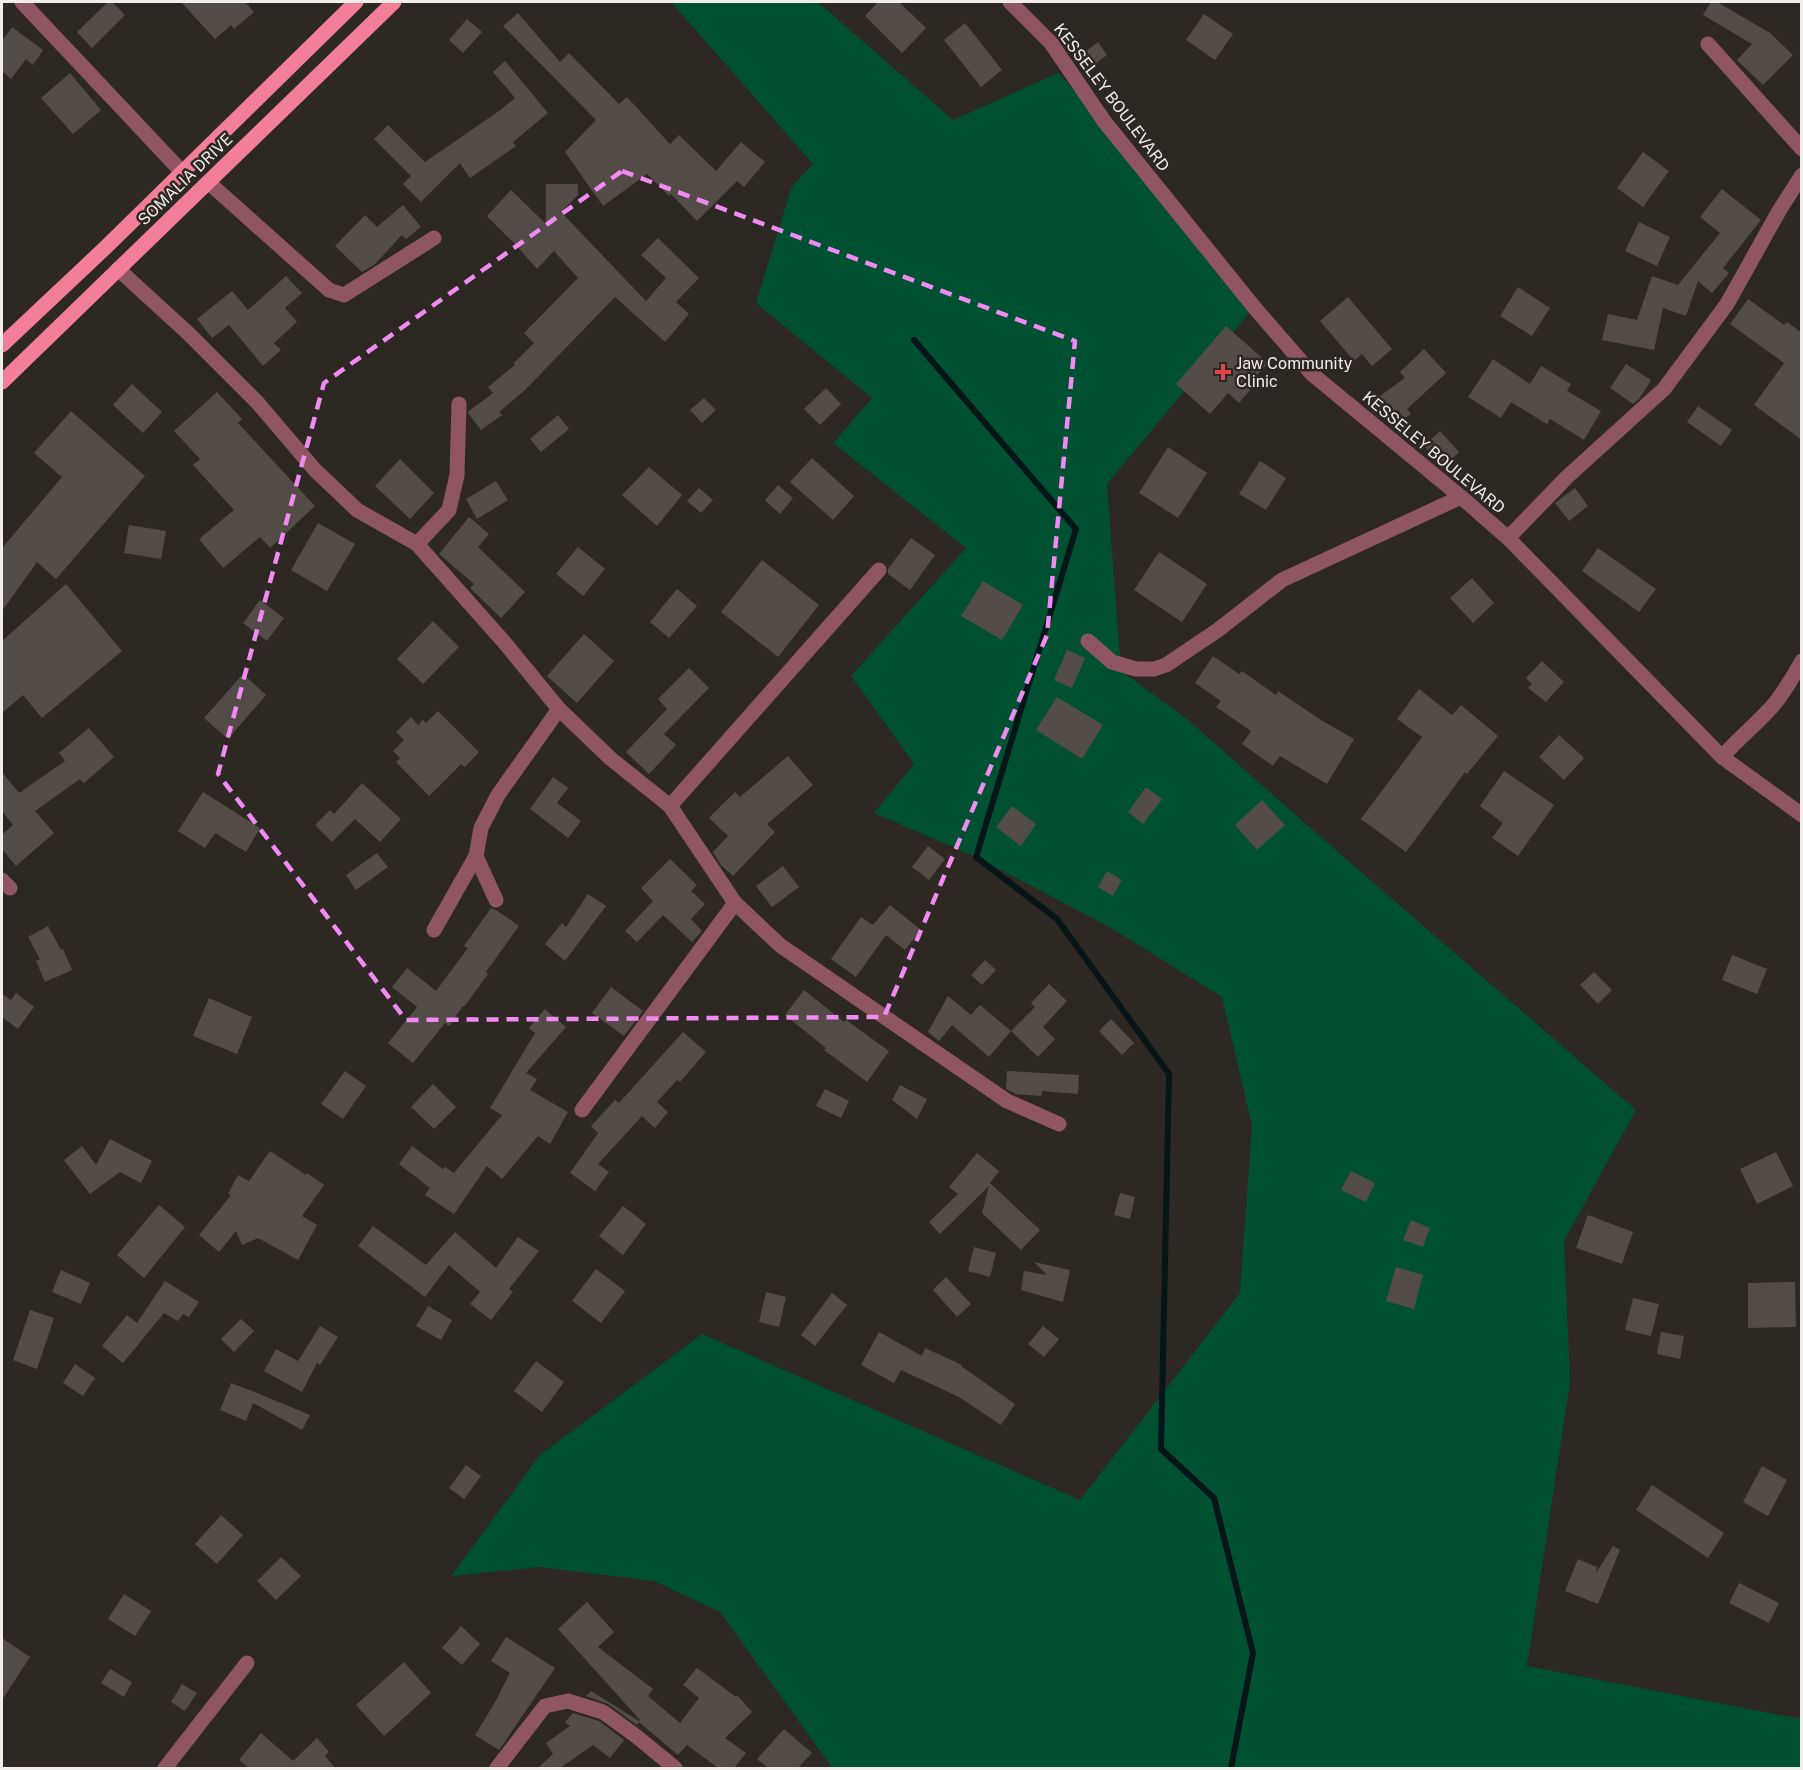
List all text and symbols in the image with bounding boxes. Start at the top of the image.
street label: KESSELEY BOULEVARD [1050,20,1173,175]
street label: SOMALIA DRIVE [134,129,237,229]
place label: Jaw Community Clinic [1236,354,1353,391]
marker: Jaw Community Clinic [1214,363,1232,381]
street label: KESSELEY BOULEVARD [1359,387,1509,518]

